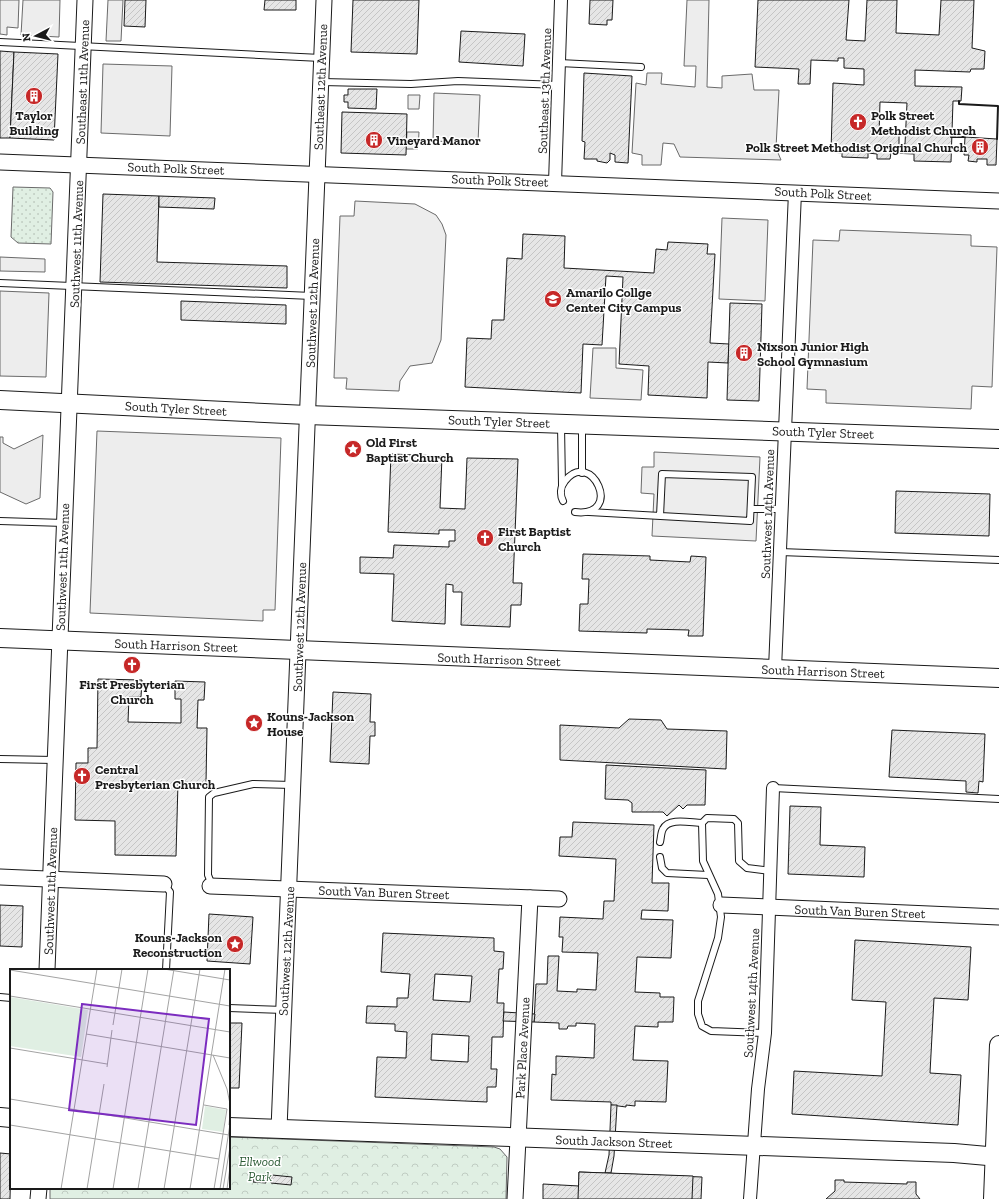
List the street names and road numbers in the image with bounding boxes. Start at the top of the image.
street label: Southeast 11th Avenue [73,19,92,145]
street label: Southeast 12th Avenue [311,24,330,150]
street label: Southeast 13th Avenue [535,28,554,154]
street label: South Polk Street [127,159,225,178]
street label: South Polk Street [451,171,549,190]
street label: Southwest 11th Avenue [67,180,86,308]
street label: South Polk Street [774,183,872,204]
street label: Southwest 12th Avenue [303,238,322,368]
street label: South Tyler Street [125,398,227,419]
street label: South Tyler Street [448,412,550,431]
street label: South Tyler Street [772,423,874,442]
street label: Southwest 14th Avenue [758,449,777,579]
street label: Southwest 11th Avenue [53,503,72,631]
street label: Southwest 12th Avenue [290,562,309,692]
street label: South Harrison Street [114,636,238,655]
street label: South Harrison Street [437,650,561,669]
street label: South Harrison Street [761,662,885,681]
street label: Southwest 11th Avenue [41,827,60,955]
street label: South Van Buren Street [318,883,450,902]
street label: Southwest 12th Avenue [276,886,297,1016]
street label: South Van Buren Street [794,902,926,921]
street label: Southwest 14th Avenue [741,928,762,1058]
street label: Park Place Avenue [512,997,533,1099]
street label: South Jackson Street [555,1132,673,1151]

